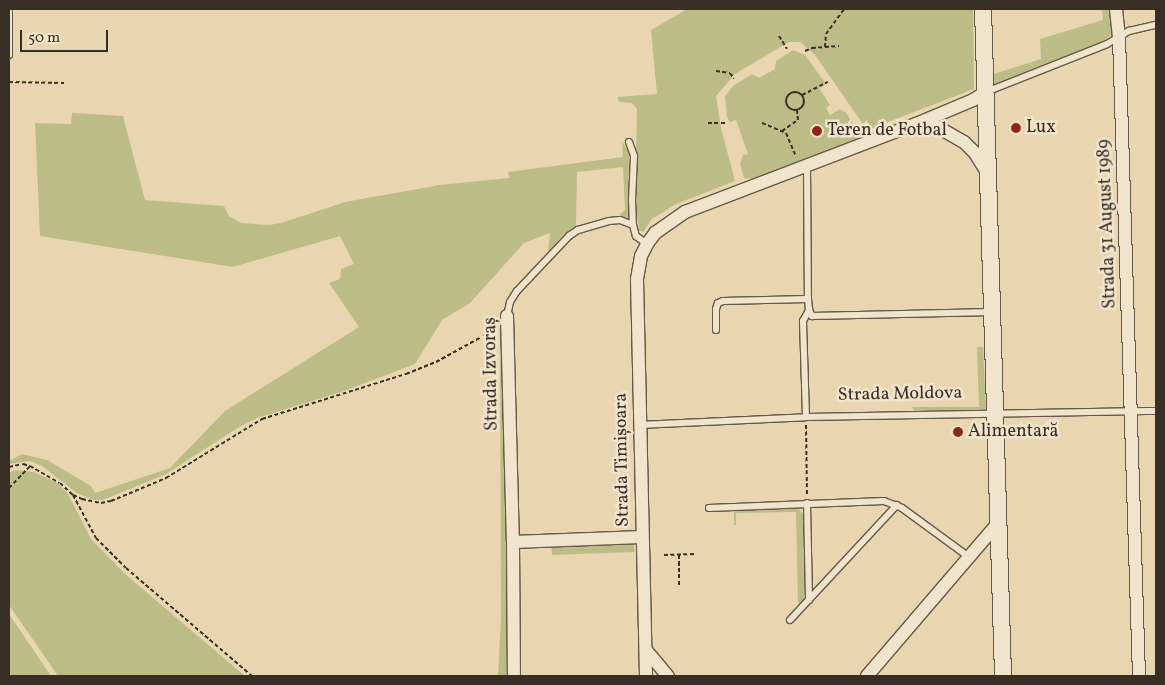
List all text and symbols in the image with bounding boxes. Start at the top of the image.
scale bar [22,20,110,52]
text: 50 m [28,28,60,49]
place label: Lux [1026,117,1056,139]
place label: Teren de Fotbal [827,120,947,142]
marker: Lux [1010,122,1022,134]
marker: Teren de Fotbal [811,125,823,137]
street label: Strada 31 August 1989 [1094,139,1122,309]
street label: Strada Izvoraș [480,317,504,431]
street label: Strada Moldova [837,383,963,407]
street label: Strada Timișoara [611,393,635,527]
place label: Alimentară [968,421,1058,443]
marker: Alimentară [952,426,964,438]

